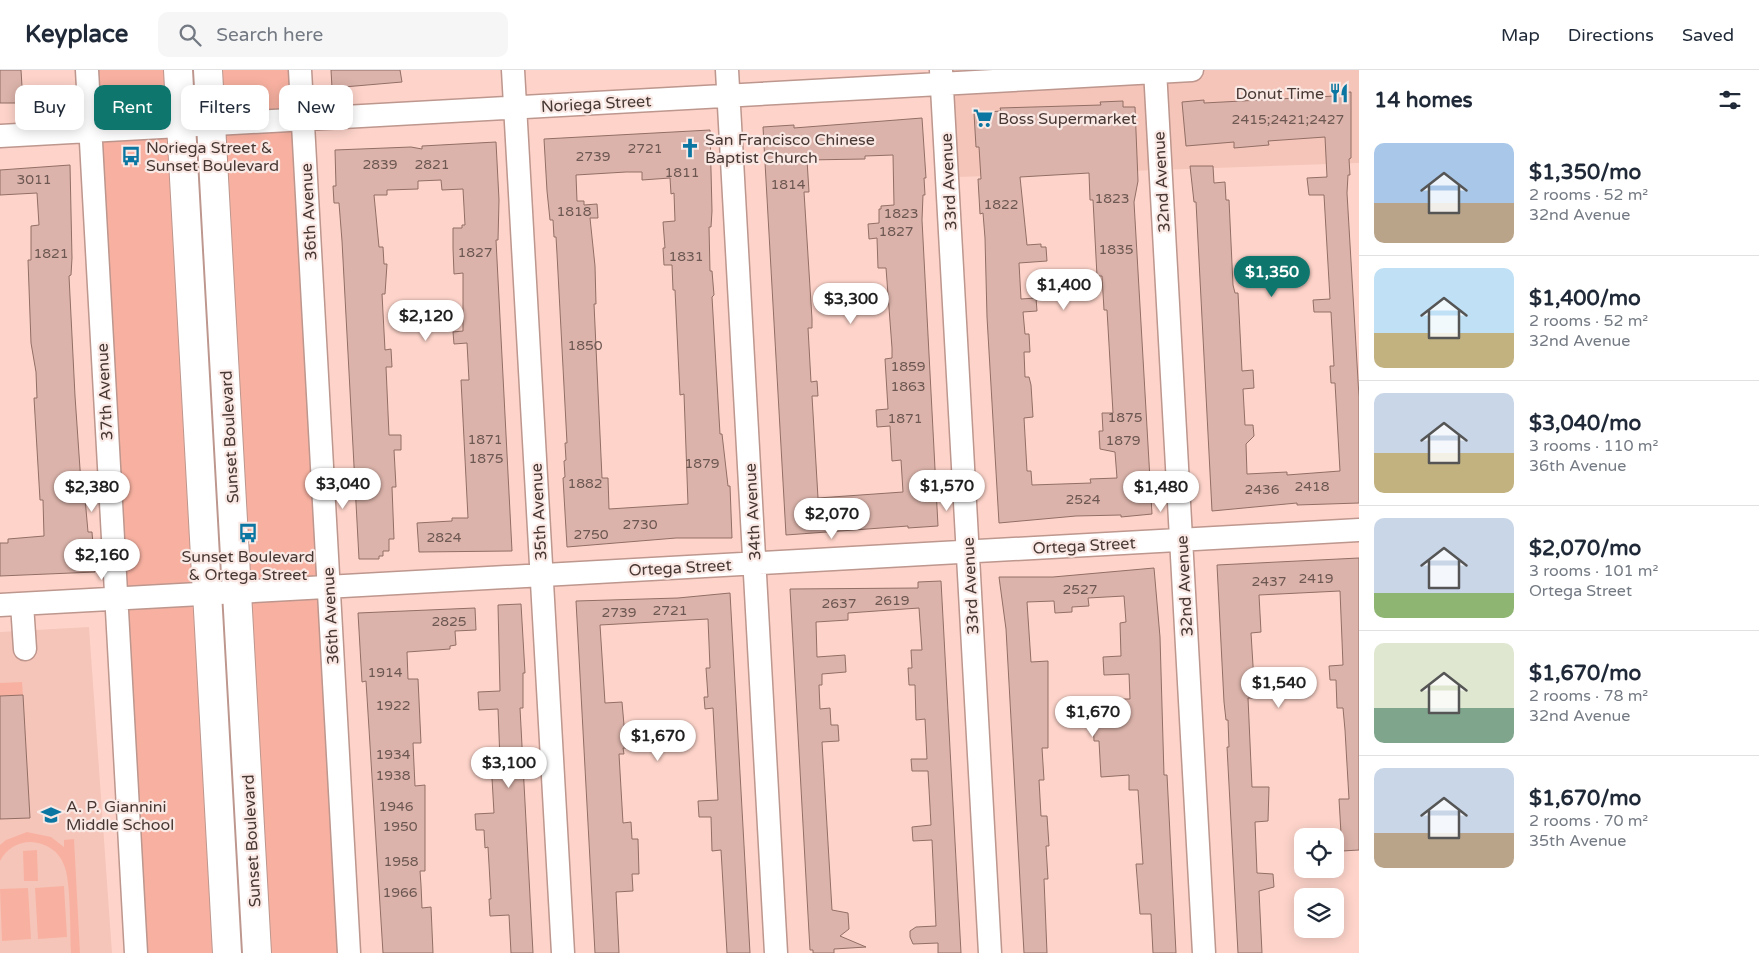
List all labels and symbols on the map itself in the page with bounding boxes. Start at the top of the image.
restaurant icon: Donut Time [1328,82,1350,104]
place label: Donut Time [1236,84,1324,104]
street label: Noriega Street [540,91,652,117]
supermarket icon: Boss Supermarket [972,107,994,129]
place label: Boss Supermarket [998,109,1137,129]
house number: 2415;2421;2427 [1232,111,1344,128]
place label: San Francisco Chinese Baptist Church [705,130,875,168]
street label: 32nd Avenue [1149,131,1175,233]
street label: 33rd Avenue [936,133,962,231]
church icon: San Francisco Chinese Baptist Church [679,137,701,159]
place label: Noriega Street & Sunset Boulevard [146,138,279,176]
house number: 2721 [627,140,663,157]
bus stop icon: Noriega Street & Sunset Boulevard [120,145,142,167]
house number: 2739 [575,148,611,165]
house number: 2839 [362,156,398,173]
house number: 2821 [414,156,450,173]
street label: 36th Avenue [296,163,322,261]
house number: 1811 [664,164,700,181]
house number: 3011 [16,171,52,188]
house number: 1814 [770,176,806,193]
house number: 1823 [1094,190,1130,207]
house number: 1822 [983,196,1019,213]
house number: 1818 [556,203,592,220]
house number: 1823 [883,205,919,222]
house number: 1827 [878,223,914,240]
house number: 1835 [1098,241,1134,258]
house number: 1827 [457,244,493,261]
house number: 1821 [33,245,69,262]
house number: 1831 [668,248,704,265]
pin: $1,350 [1231,256,1313,298]
pin: $1,400 [1023,268,1105,311]
pin: $3,300 [810,282,892,325]
pin: $2,120 [385,300,467,342]
house number: 1850 [567,337,603,354]
street label: 37th Avenue [92,343,118,441]
house number: 1859 [890,358,926,375]
street label: Sunset Boulevard [217,370,243,504]
house number: 1863 [890,378,926,395]
house number: 1875 [1107,409,1143,426]
house number: 1871 [887,410,923,427]
house number: 1871 [467,431,503,448]
house number: 1879 [1105,432,1141,449]
house number: 1875 [468,450,504,467]
house number: 1879 [684,455,720,472]
street label: 35th Avenue [526,463,552,561]
street label: 34th Avenue [740,463,766,561]
pin: $3,040 [302,468,384,510]
pin: $2,380 [51,470,133,513]
pin: $1,570 [906,470,988,512]
pin: $1,480 [1120,470,1202,513]
house number: 1882 [567,475,603,492]
house number: 2418 [1294,478,1330,495]
house number: 2436 [1244,481,1280,498]
house number: 2524 [1065,491,1101,508]
pin: $2,070 [791,498,873,540]
house number: 2730 [622,516,658,533]
bus stop icon: Sunset Boulevard & Ortega Street [237,522,259,544]
house number: 2750 [573,526,609,543]
house number: 2824 [426,529,462,546]
street label: Ortega Street [1032,533,1136,559]
street label: 32nd Avenue [1172,535,1198,637]
street label: 33rd Avenue [958,537,984,635]
pin: $2,160 [61,538,143,581]
place label: Sunset Boulevard & Ortega Street [181,547,315,585]
street label: Ortega Street [628,555,732,581]
street label: 36th Avenue [318,567,344,665]
house number: 2419 [1298,570,1334,587]
house number: 2437 [1251,573,1287,590]
house number: 2527 [1062,581,1098,598]
house number: 2619 [874,592,910,609]
house number: 2637 [821,595,857,612]
house number: 2721 [652,602,688,619]
house number: 2739 [601,604,637,621]
house number: 2825 [431,613,467,630]
house number: 1914 [367,664,403,681]
pin: $1,540 [1238,666,1320,709]
pin: $1,670 [1052,696,1134,738]
house number: 1922 [375,697,411,714]
pin: $1,670 [617,720,699,762]
house number: 1934 [375,746,411,763]
pin: $3,100 [468,746,550,789]
house number: 1938 [375,767,411,784]
street label: Sunset Boulevard [239,774,265,908]
place label: A. P. Giannini Middle School [66,797,174,835]
house number: 1946 [378,798,414,815]
school or university icon: A. P. Giannini Middle School [40,804,62,826]
house number: 1950 [382,818,418,835]
house number: 1958 [383,853,419,870]
house number: 1966 [382,884,418,901]

